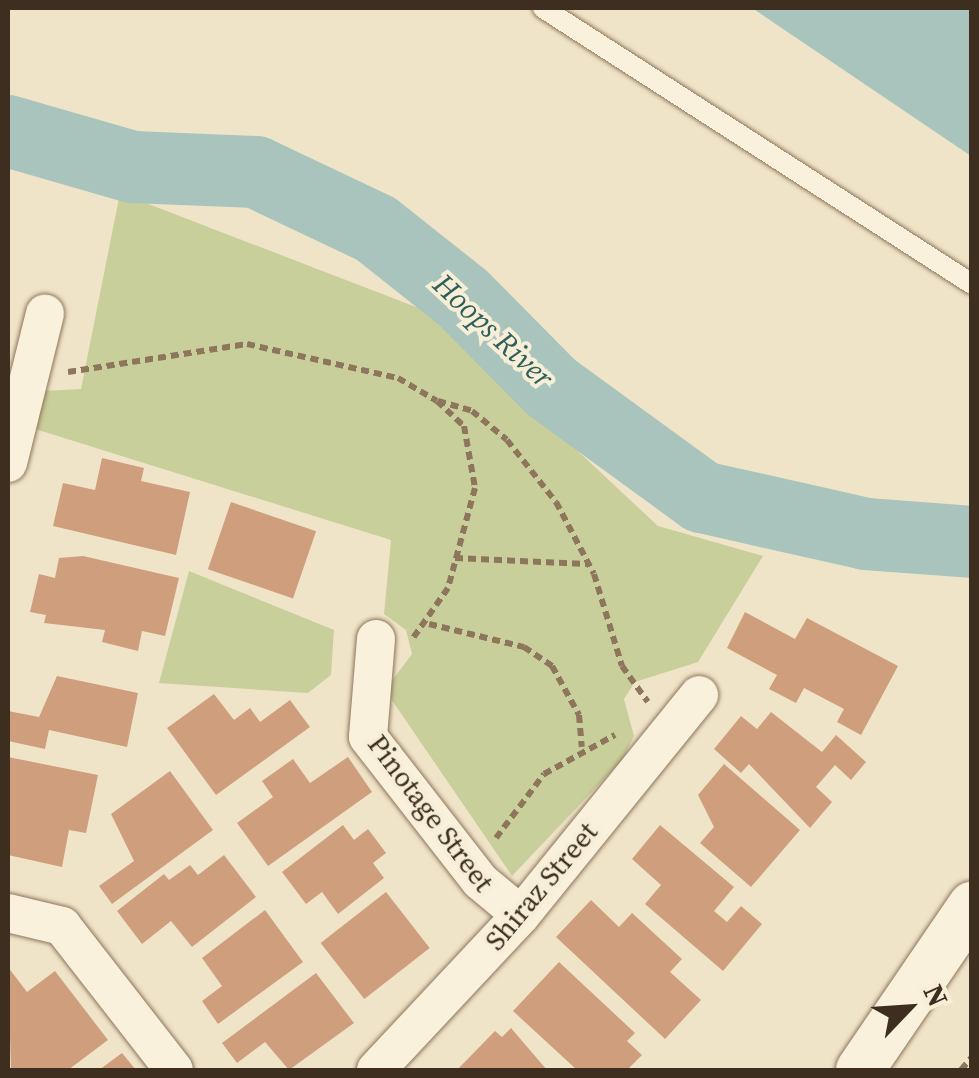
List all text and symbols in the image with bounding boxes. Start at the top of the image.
water label: Hoops River [426,266,560,396]
street label: Pinotage Street [361,728,501,898]
street label: Shiraz Street [478,815,604,957]
north arrow [859,958,959,1058]
text: N [915,978,958,1013]

